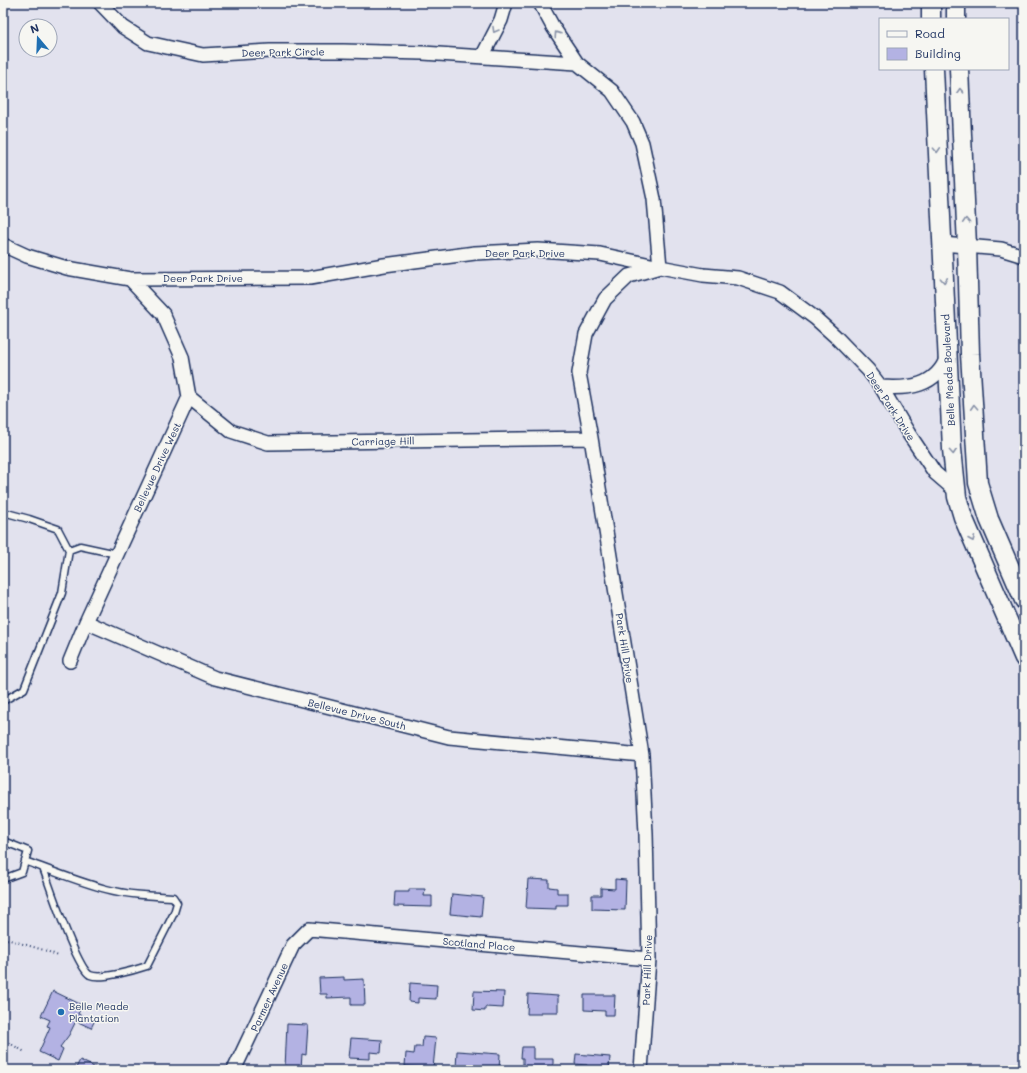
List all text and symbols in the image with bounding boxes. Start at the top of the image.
north arrow [18,18,58,58]
legend [879,18,1009,70]
text: N [28,20,41,37]
text: Road [915,25,945,41]
one-way arrow [492,26,499,34]
one-way arrow [555,31,562,38]
street label: Deer Park Circle [241,44,325,60]
text: Building [915,45,961,61]
one-way arrow [956,88,964,94]
one-way arrow [933,147,941,153]
one-way arrow [962,218,970,224]
street label: Deer Park Drive [485,246,565,260]
street label: Deer Park Drive [163,271,243,285]
one-way arrow [939,277,948,283]
street label: Belle Meade Boulevard [938,314,958,426]
street label: Deer Park Drive [863,369,919,443]
one-way arrow [969,404,978,410]
street label: Bellevue Drive West [130,420,184,514]
street label: Carriage Hill [351,433,415,449]
one-way arrow [948,448,957,455]
one-way arrow [967,534,975,542]
street label: Park Hill Drive [613,612,637,684]
street label: Bellevue Drive South [307,695,408,733]
street label: Scotland Place [442,934,516,954]
street label: Park Hill Drive [639,934,655,1006]
street label: Parmer Avenue [247,960,291,1034]
place label: Belle Meade Plantation [69,999,129,1025]
marker: Belle Meade Plantation [56,1007,66,1017]

